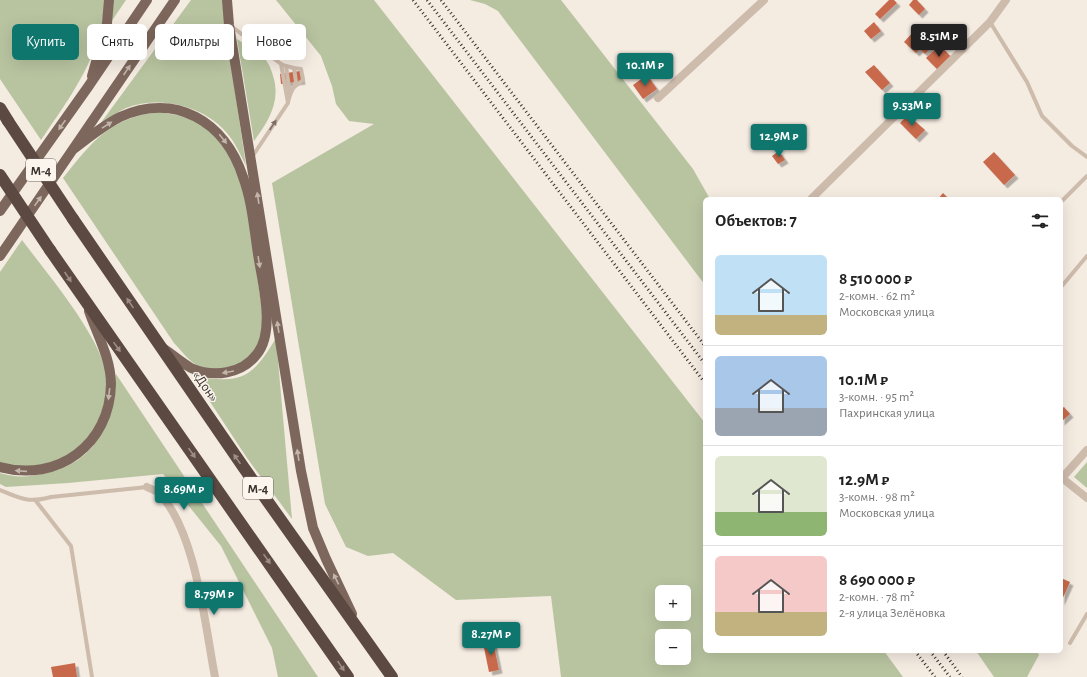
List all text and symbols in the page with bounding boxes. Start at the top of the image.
chip: Купить [12,24,79,60]
chip: Снять [87,24,147,60]
chip: Фильтры [155,24,234,60]
chip: Новое [242,24,306,60]
pin: 8.51M ₽ [902,24,976,58]
text: 8.51M ₽ [920,30,958,43]
pin: 10.1M ₽ [608,53,682,87]
text: 10.1M ₽ [626,59,664,72]
one-way arrow [123,65,131,76]
pin: 9.53M ₽ [875,93,949,127]
text: 9.53M ₽ [893,99,931,112]
one-way arrow [57,119,66,130]
one-way arrow [269,120,277,130]
one-way arrow [101,122,113,129]
pin: 12.9M ₽ [742,124,816,158]
text: 12.9M ₽ [760,130,798,143]
one-way arrow [219,133,228,144]
road number: М-4 [26,159,56,181]
one-way arrow [255,192,261,205]
one-way arrow [34,196,42,206]
icon: filters [1029,210,1051,232]
text: Объектов: 7 [715,212,797,229]
one-way arrow [256,256,262,268]
text: 8 510 000 ₽ [839,270,912,287]
icon: home [747,271,795,319]
one-way arrow [64,272,72,282]
text: 2-комн. · 62 m² [839,290,915,303]
one-way arrow [126,298,134,308]
text: Московская улица [839,306,935,319]
one-way arrow [275,321,281,333]
one-way arrow [113,341,121,352]
street label: «Дон» [190,369,221,405]
one-way arrow [222,369,234,375]
text: 10.1M ₽ [839,371,888,388]
icon: home [747,372,795,420]
one-way arrow [106,388,113,400]
text: 3-комн. · 95 m² [839,391,914,404]
text: Пахринская улица [839,407,935,420]
one-way arrow [188,448,196,458]
one-way arrow [295,449,301,461]
one-way arrow [233,454,241,464]
one-way arrow [15,467,27,474]
text: 12.9M ₽ [839,471,889,488]
icon: home [747,472,795,520]
pin: 8.69M ₽ [147,477,221,511]
road number: М-4 [243,477,273,499]
text: 8.69M ₽ [164,483,204,496]
text: 3-комн. · 98 m² [839,491,915,504]
text: Московская улица [839,507,935,520]
one-way arrow [263,554,271,564]
text: 8 690 000 ₽ [839,571,915,588]
icon: home [747,572,795,620]
one-way arrow [332,573,339,585]
pin: 8.79M ₽ [177,582,251,616]
map controls [655,585,691,665]
button: + [655,585,691,621]
text: 8.79M ₽ [194,588,234,601]
text: 2-комн. · 78 m² [839,591,915,604]
text: 2-я улица Зелёновка [839,607,945,620]
pin: 8.27M ₽ [454,622,528,656]
text: 8.27M ₽ [471,628,511,641]
button: − [655,629,691,665]
one-way arrow [337,661,345,671]

